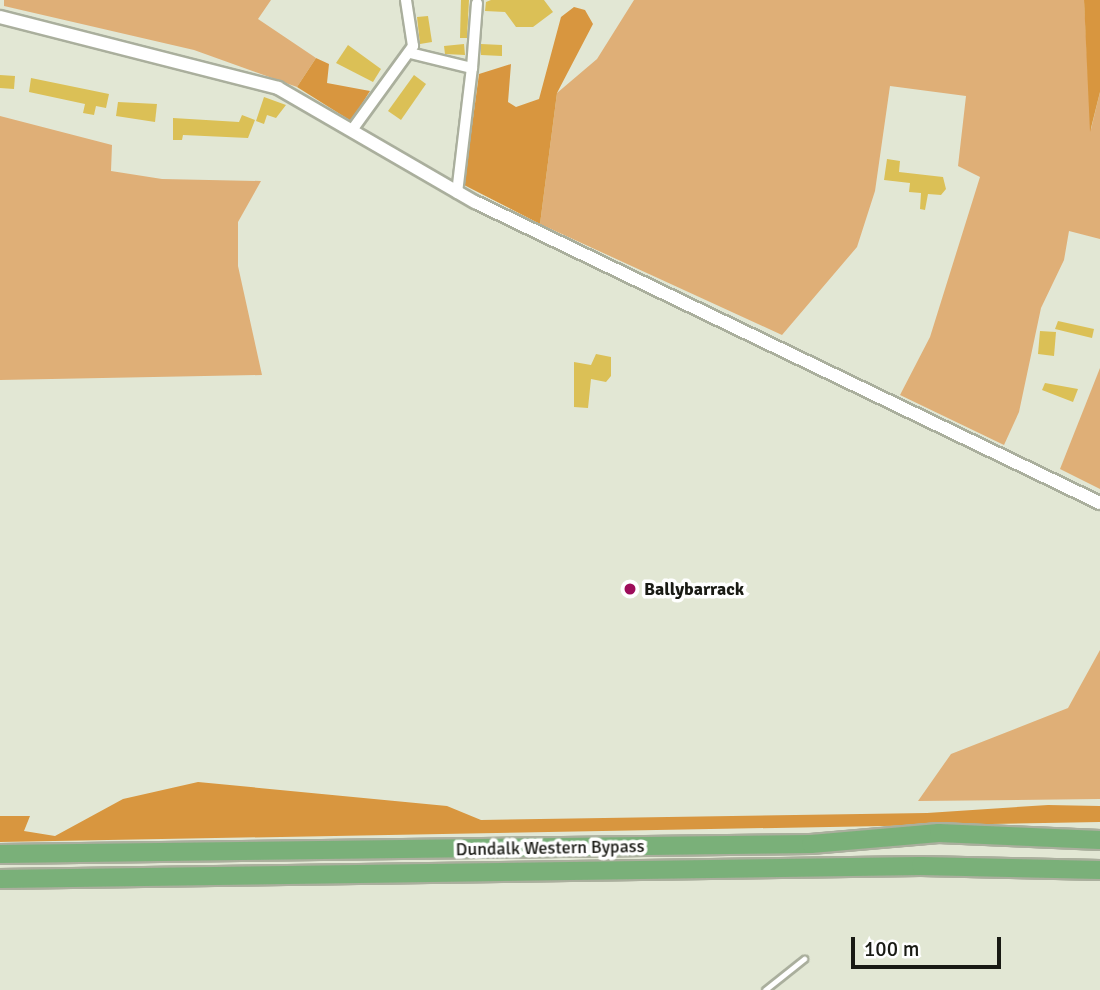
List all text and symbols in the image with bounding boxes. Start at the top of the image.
place label: Ballybarrack [644,578,744,600]
marker: Ballybarrack [622,581,638,597]
street label: Dundalk Western Bypass [455,836,645,860]
scale bar [855,923,1006,967]
text: 100 m [864,936,919,962]

